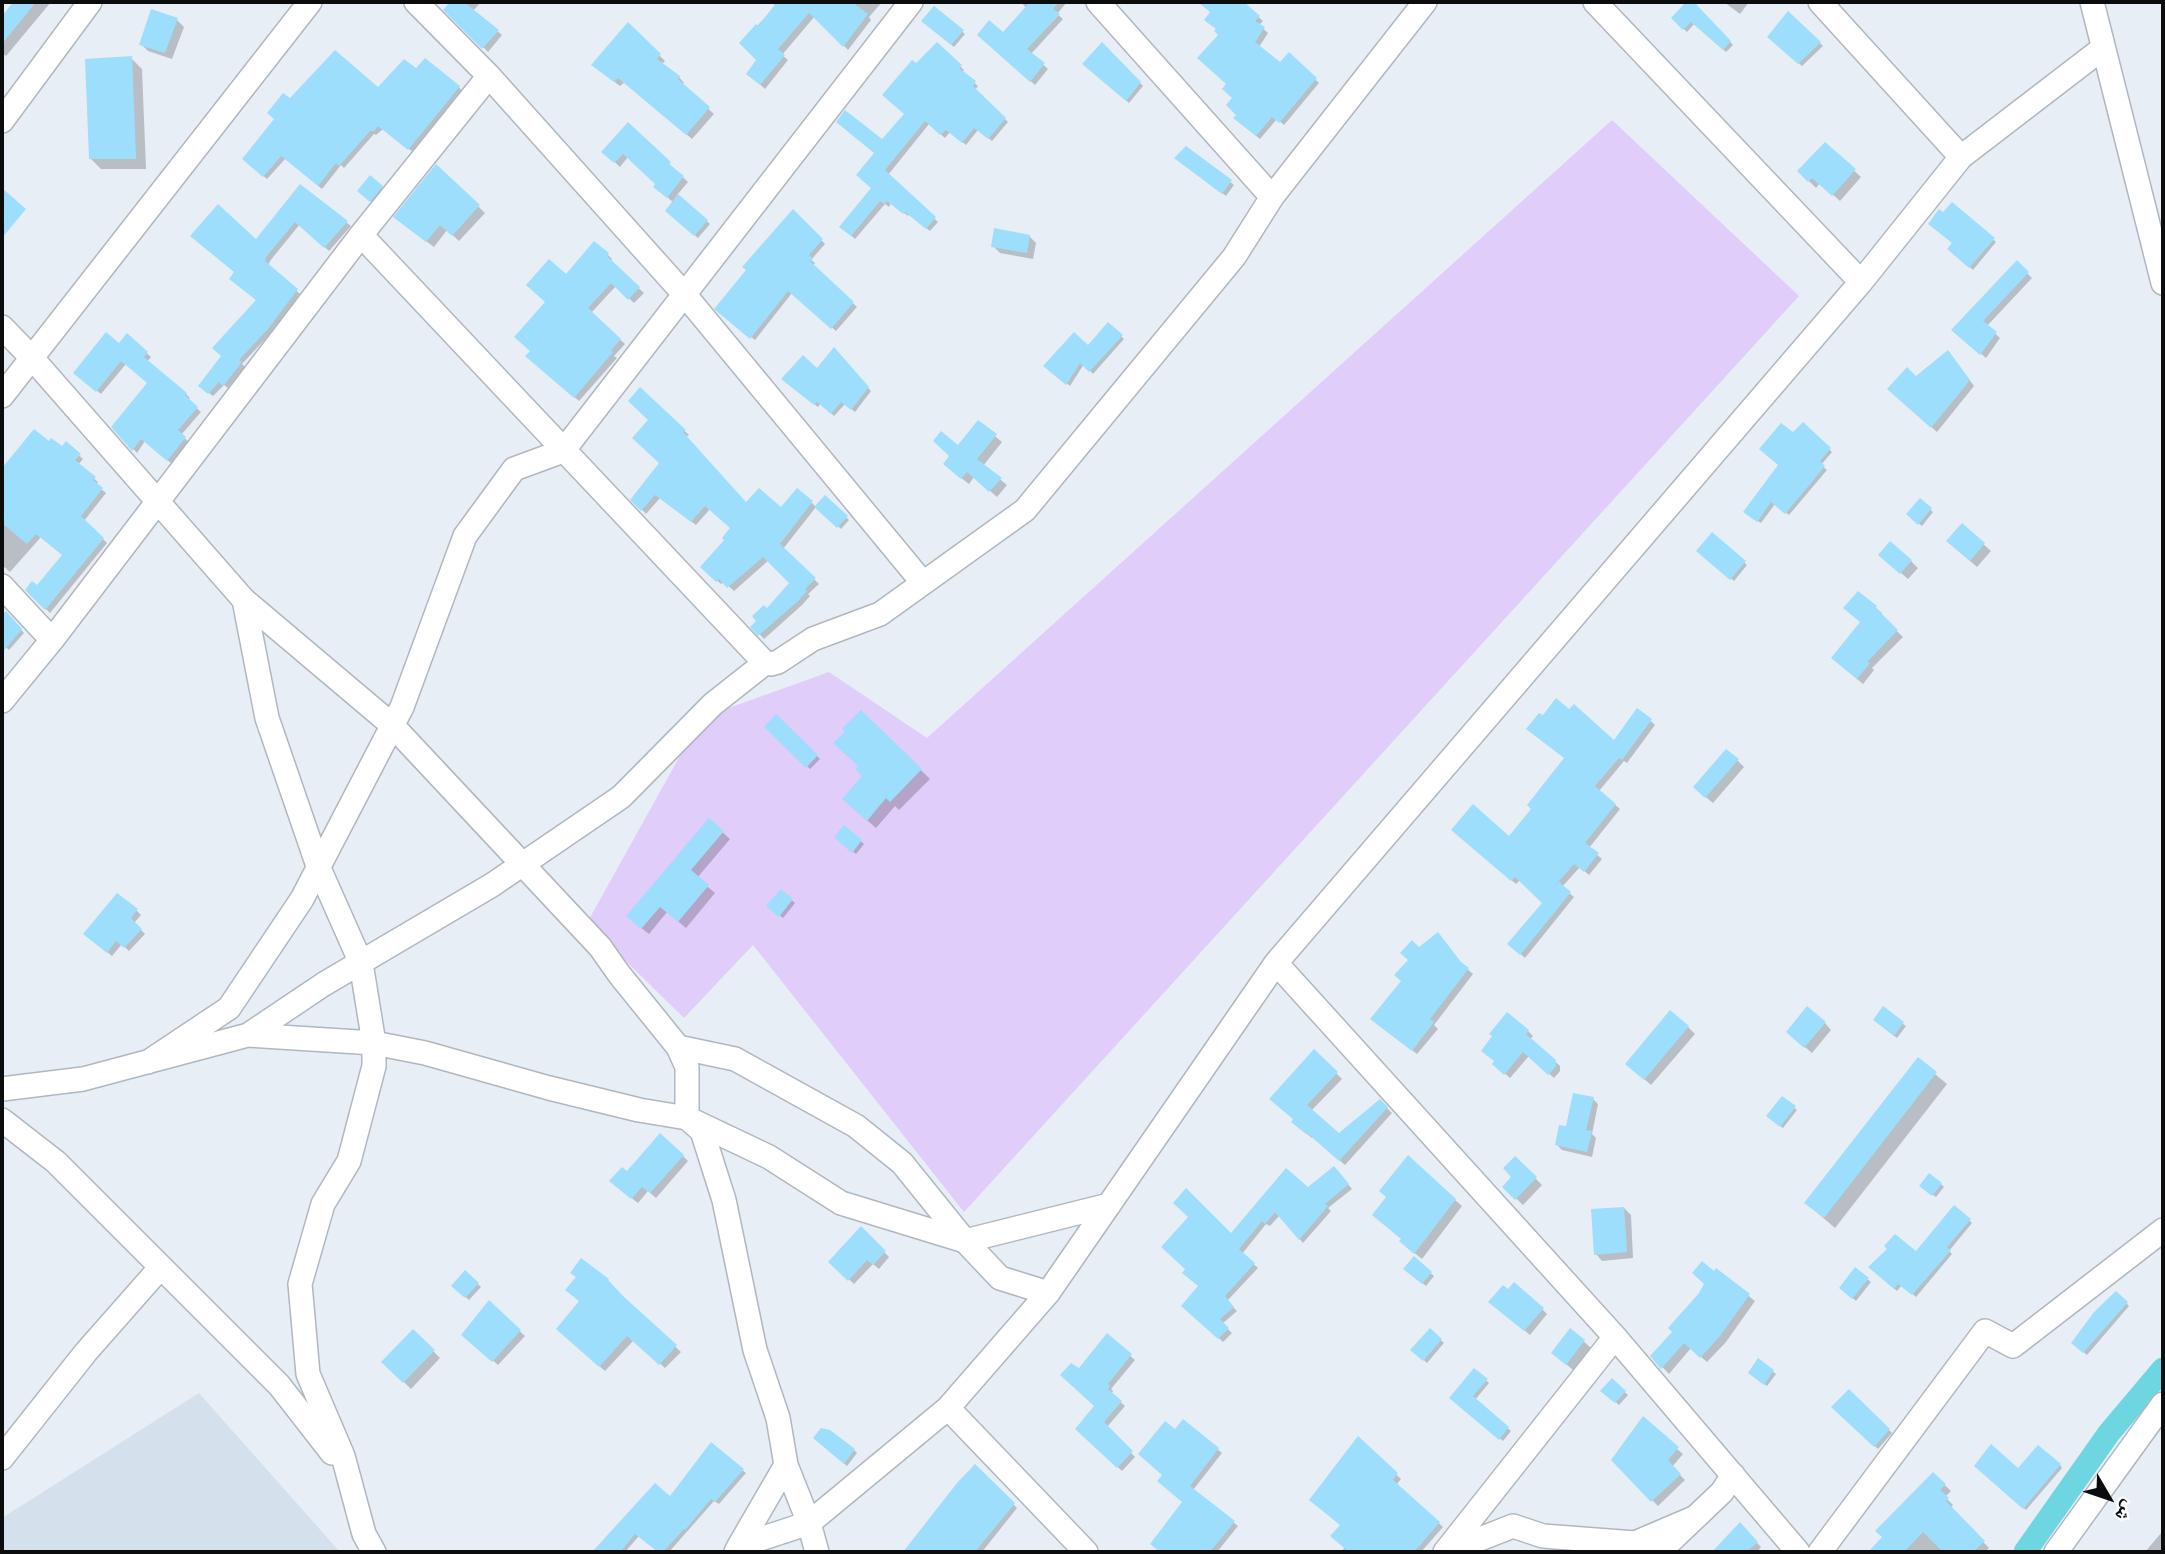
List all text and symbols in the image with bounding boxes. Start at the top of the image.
north arrow [2074,1463,2144,1533]
text: ش [2110,1496,2141,1527]

